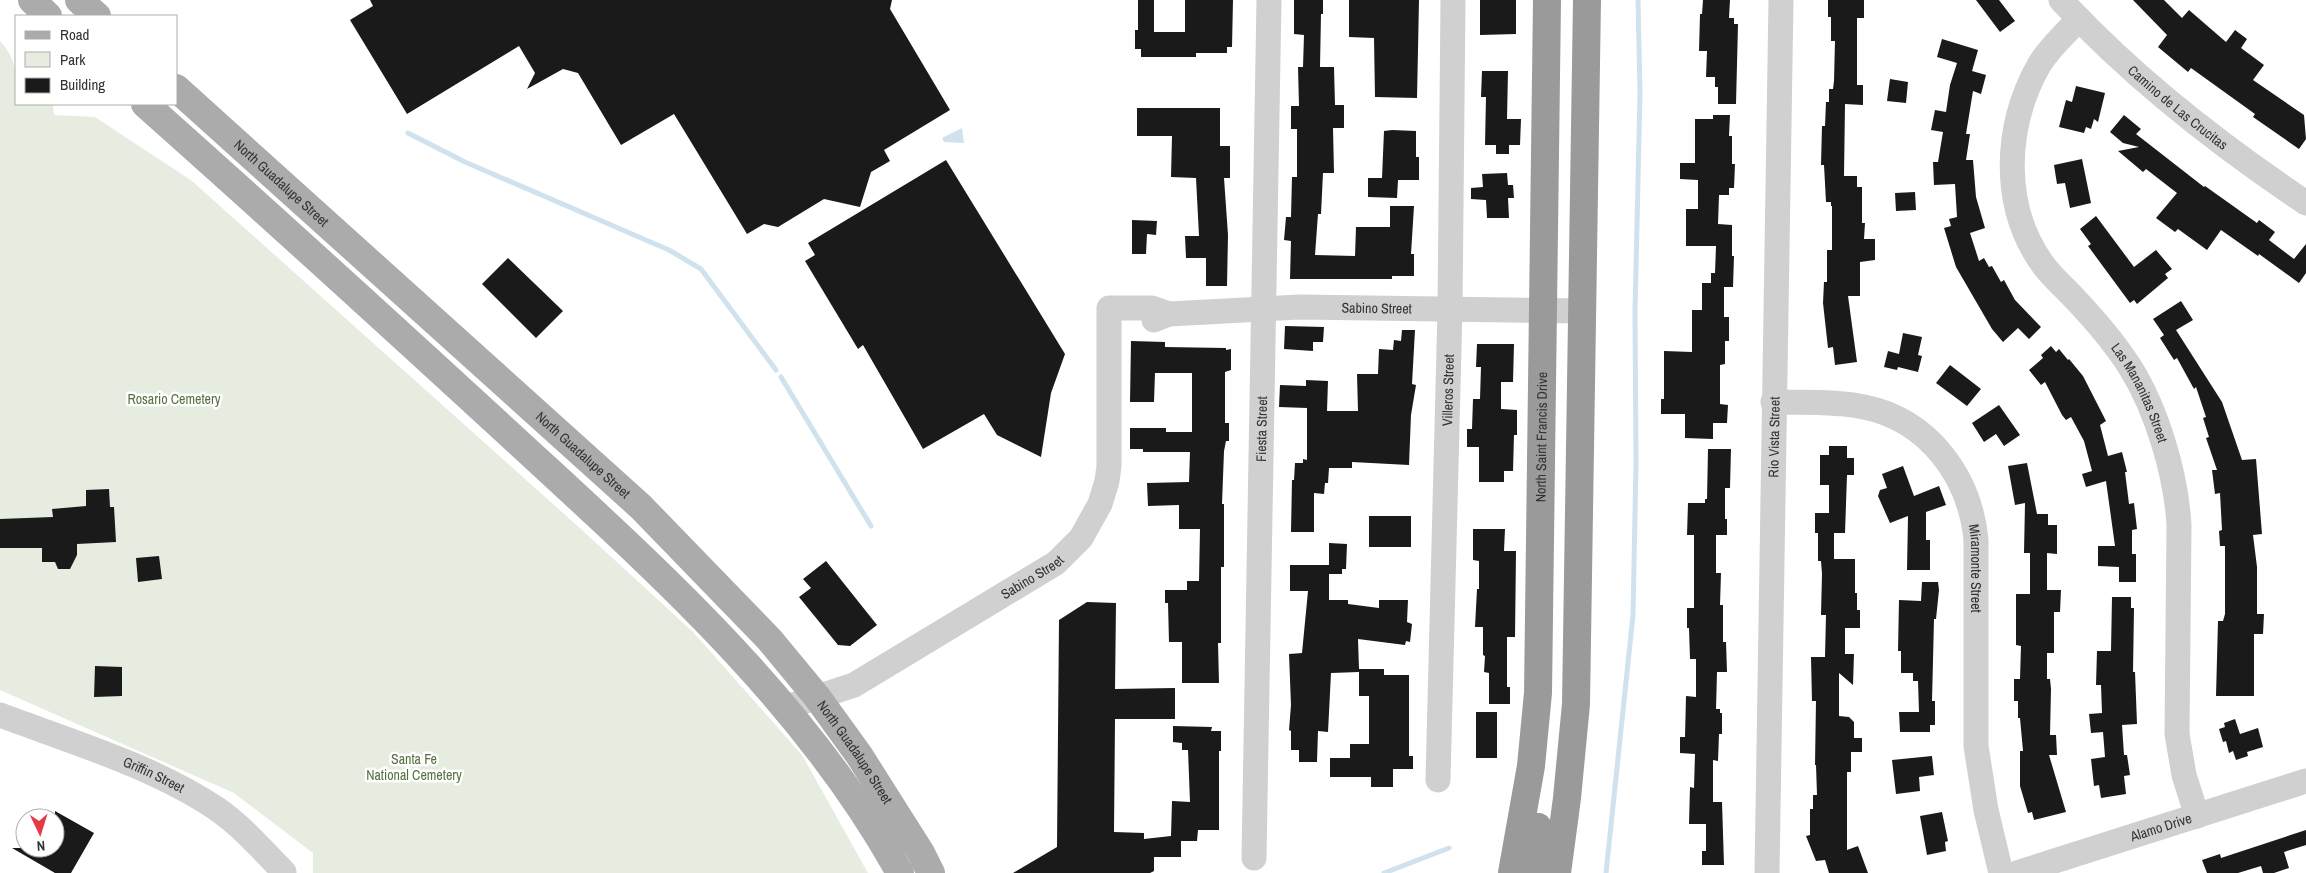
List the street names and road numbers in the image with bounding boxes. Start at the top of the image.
street label: Camino de Las Crucitas [2124,61,2232,154]
street label: North Guadalupe Street [230,136,333,230]
street label: Sabino Street [1341,299,1412,318]
street label: Las Mananitas Street [2107,340,2172,445]
street label: Villeros Street [1438,354,1458,426]
street label: North Saint Francis Drive [1531,372,1551,502]
street label: Fiesta Street [1252,396,1271,462]
street label: Rio Vista Street [1764,396,1784,478]
street label: North Guadalupe Street [532,408,634,502]
street label: Miramonte Street [1965,523,1985,613]
street label: Sabino Street [998,551,1068,603]
street label: North Guadalupe Street [813,697,897,807]
street label: Griffin Street [120,753,188,797]
street label: Alamo Drive [2127,809,2194,846]

